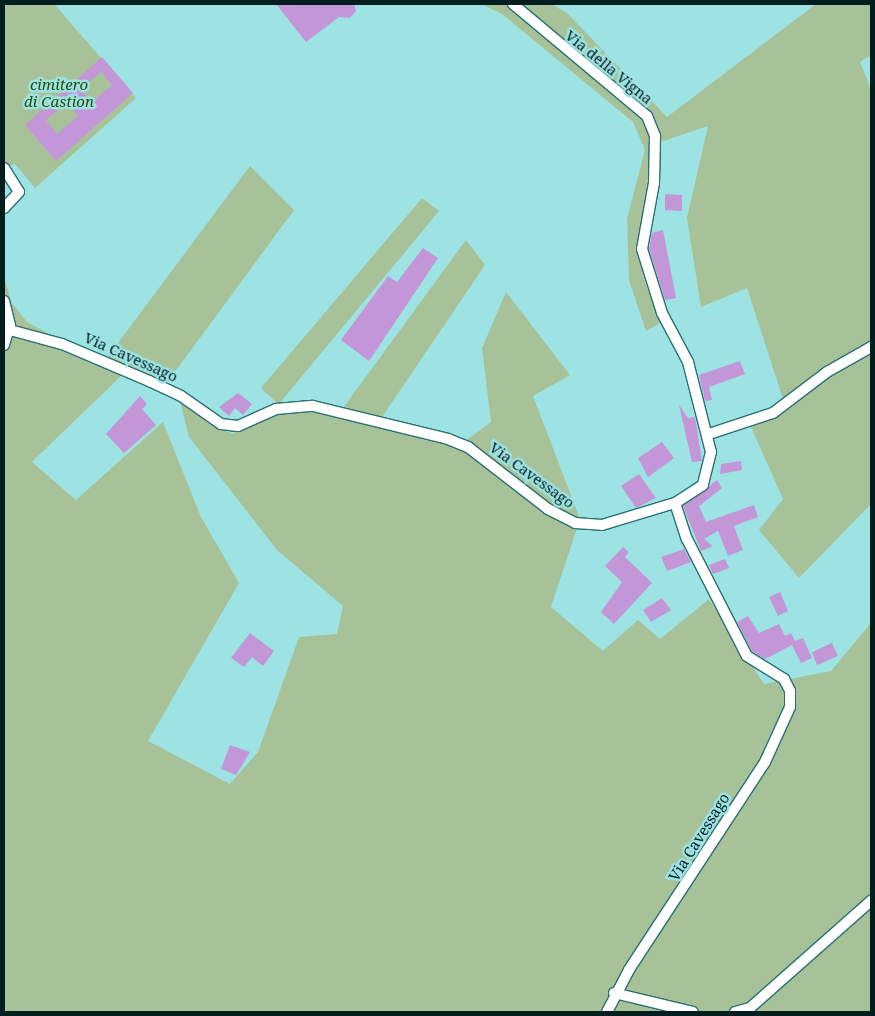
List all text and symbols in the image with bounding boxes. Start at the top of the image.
street label: Via della Vigna [562,26,656,108]
park label: cimitero di Castion [24,75,94,110]
street label: Via Cavessago [82,328,180,386]
street label: Via Cavessago [486,438,578,512]
street label: Via Cavessago [665,790,733,884]

